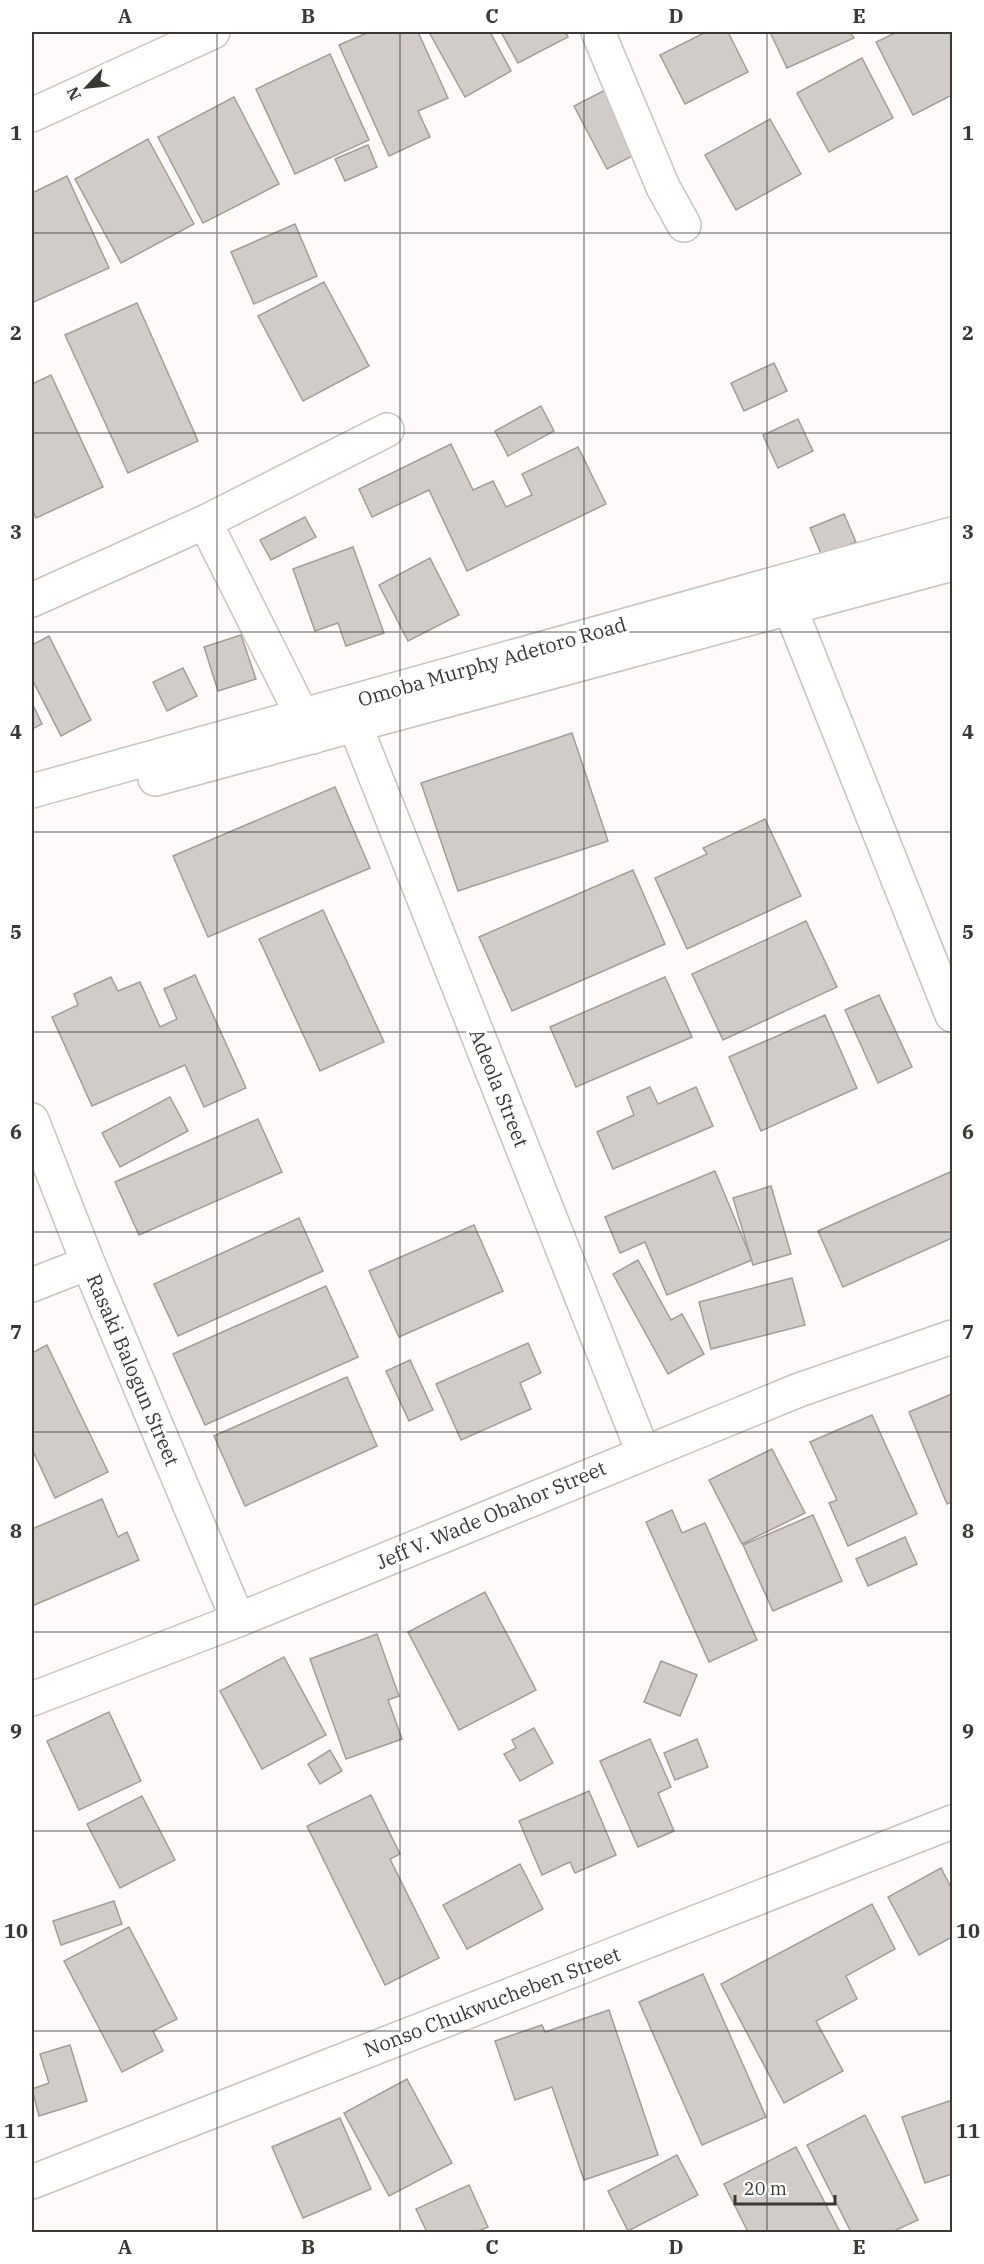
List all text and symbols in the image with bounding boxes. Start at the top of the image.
text: A [118,2,132,29]
text: B [301,2,315,29]
text: C [485,2,499,29]
text: D [668,2,684,29]
text: E [852,2,866,29]
north arrow [57,57,117,117]
text: N [62,84,85,104]
text: 1 [10,119,22,146]
text: 1 [962,119,974,146]
text: 2 [10,319,22,346]
text: 2 [962,319,974,346]
text: 3 [10,518,22,545]
text: 3 [962,518,974,545]
street label: Omoba Murphy Adetoro Road [354,610,629,713]
text: 4 [10,718,22,745]
text: 4 [962,718,974,745]
text: 5 [10,918,22,945]
text: 5 [962,918,974,945]
street label: Adeola Street [463,1025,535,1151]
text: 6 [10,1118,22,1145]
text: 6 [962,1118,974,1145]
street label: Rasaki Balogun Street [81,1270,186,1470]
text: 7 [10,1318,22,1345]
text: 7 [962,1318,974,1345]
street label: Jeff V. Wade Obahor Street [372,1454,610,1575]
text: 8 [10,1517,22,1544]
text: 8 [962,1517,974,1544]
text: 9 [10,1717,22,1744]
text: 9 [962,1717,974,1744]
text: 10 [4,1917,28,1944]
text: 10 [956,1917,980,1944]
street label: Nonso Chukwucheben Street [360,1940,624,2063]
text: 11 [4,2117,28,2144]
text: 11 [956,2117,980,2144]
scale bar [735,2168,836,2206]
text: 20 m [744,2177,787,2200]
text: A [118,2233,132,2260]
text: B [301,2233,315,2260]
text: C [485,2233,499,2260]
text: D [668,2233,684,2260]
text: E [852,2233,866,2260]

